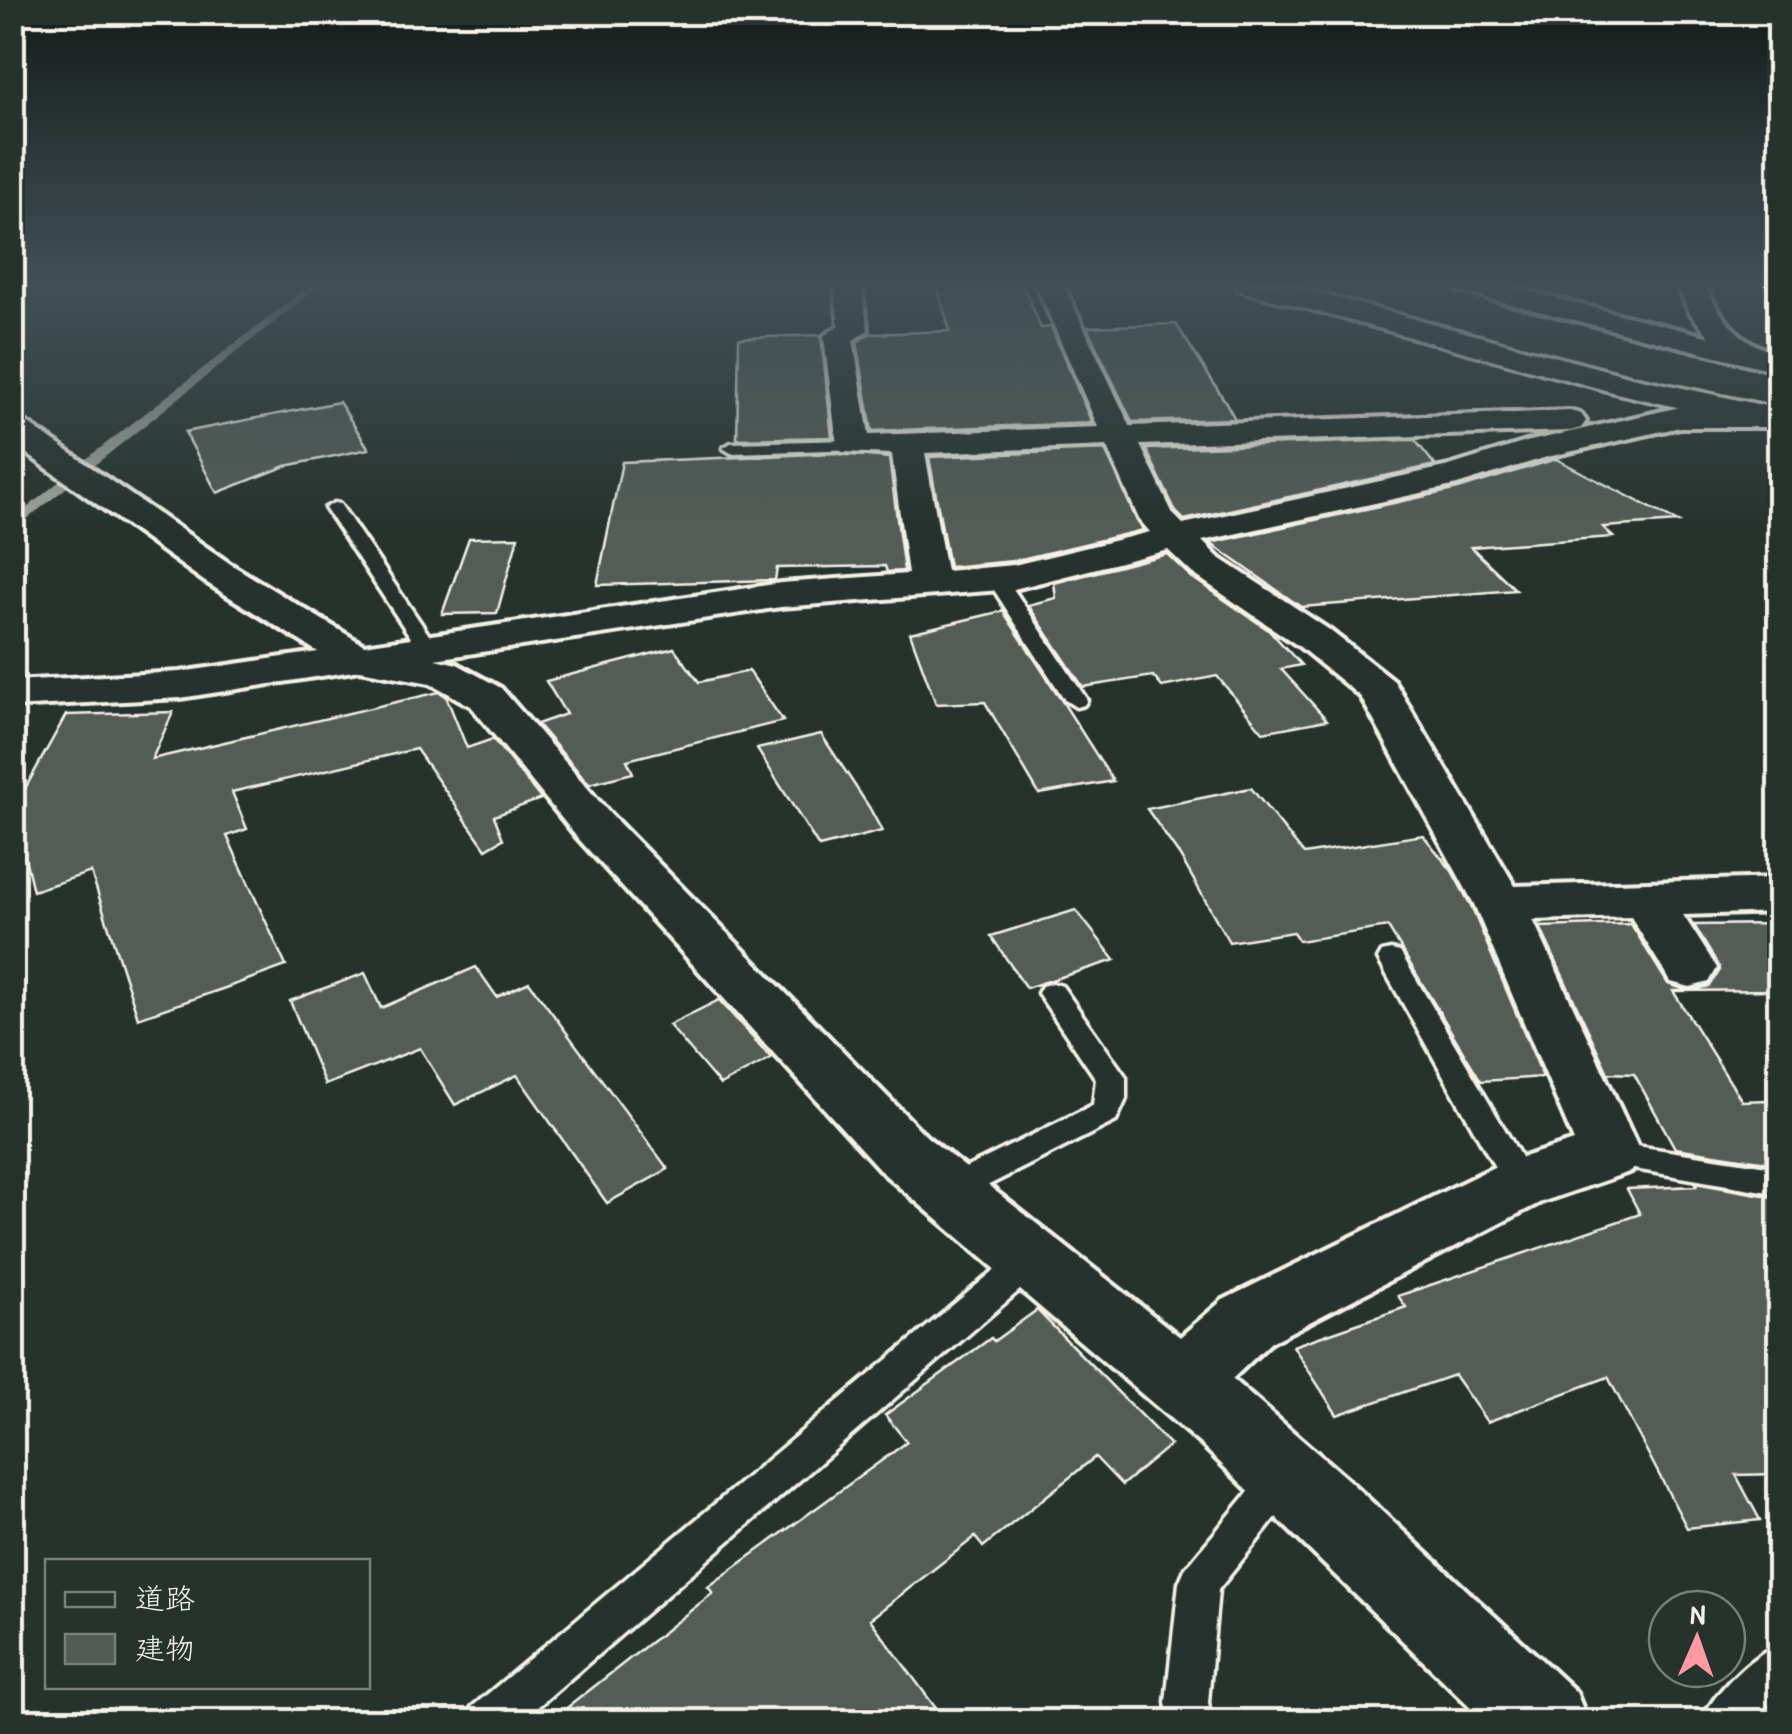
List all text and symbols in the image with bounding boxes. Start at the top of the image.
legend [45,1559,370,1689]
text: 道路 [135,1578,195,1618]
north arrow [1647,1589,1747,1689]
text: N [1690,1595,1706,1633]
text: 建物 [135,1628,195,1668]

